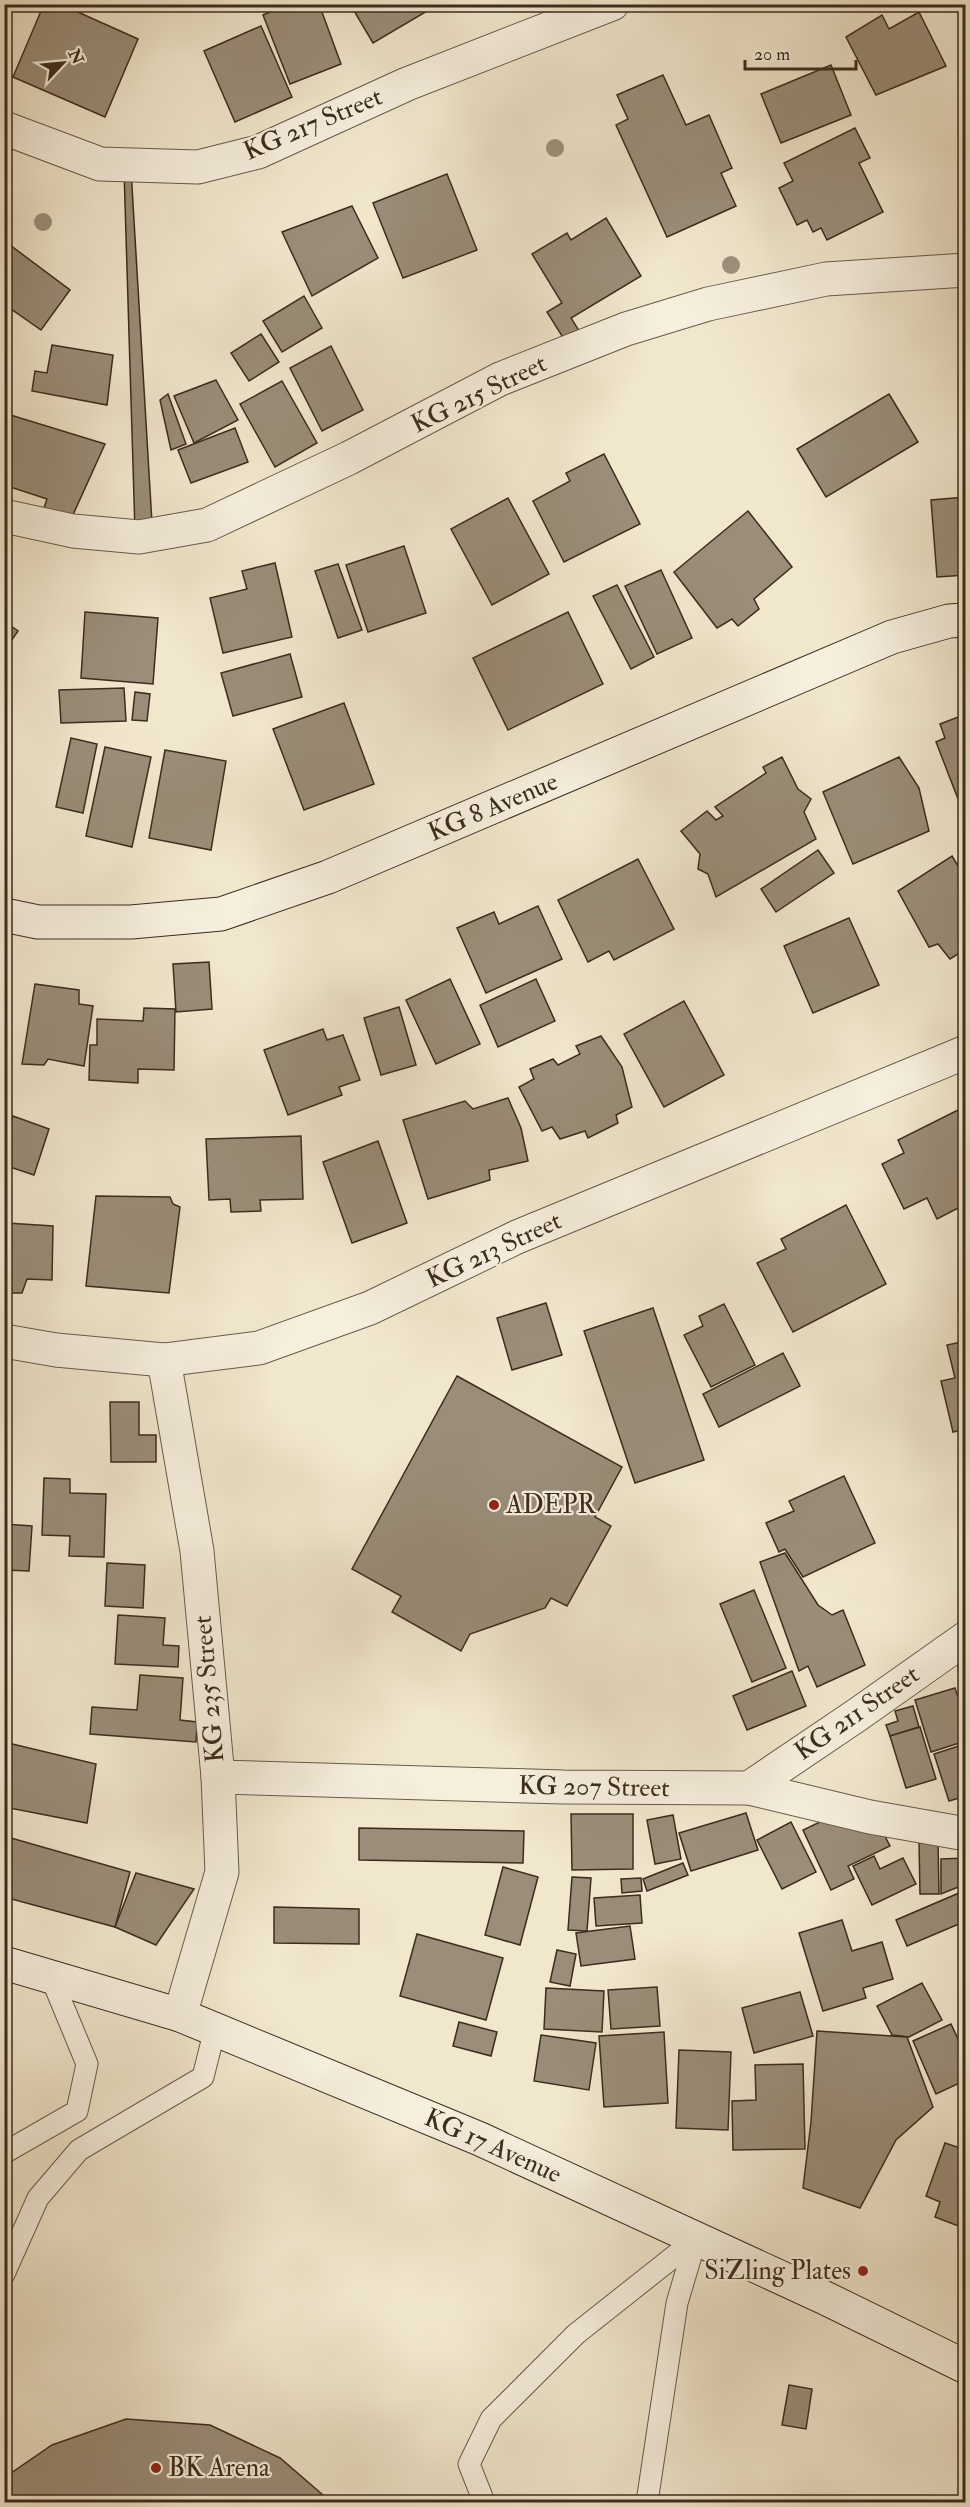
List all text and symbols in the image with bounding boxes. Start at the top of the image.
north arrow [33,33,93,93]
scale bar [745,33,856,71]
text: 20 m [754,43,790,66]
text: N [63,45,88,68]
street label: KG 217 Street [239,81,387,167]
street label: KG 215 Street [406,347,552,441]
street label: KG 8 Avenue [423,765,563,849]
street label: KG 213 Street [421,1205,567,1295]
place label: ADEPR [505,1489,597,1521]
marker: ADEPR [487,1498,501,1512]
street label: KG 235 Street [187,1614,231,1764]
street label: KG 211 Street [789,1658,925,1768]
street label: KG 207 Street [518,1770,670,1804]
street label: KG 17 Avenue [419,2102,567,2190]
place label: SiZling Plates [704,2255,851,2287]
marker: SiZling Plates [856,2264,870,2278]
place label: BK Arena [168,2452,270,2484]
marker: BK Arena [149,2461,163,2475]

